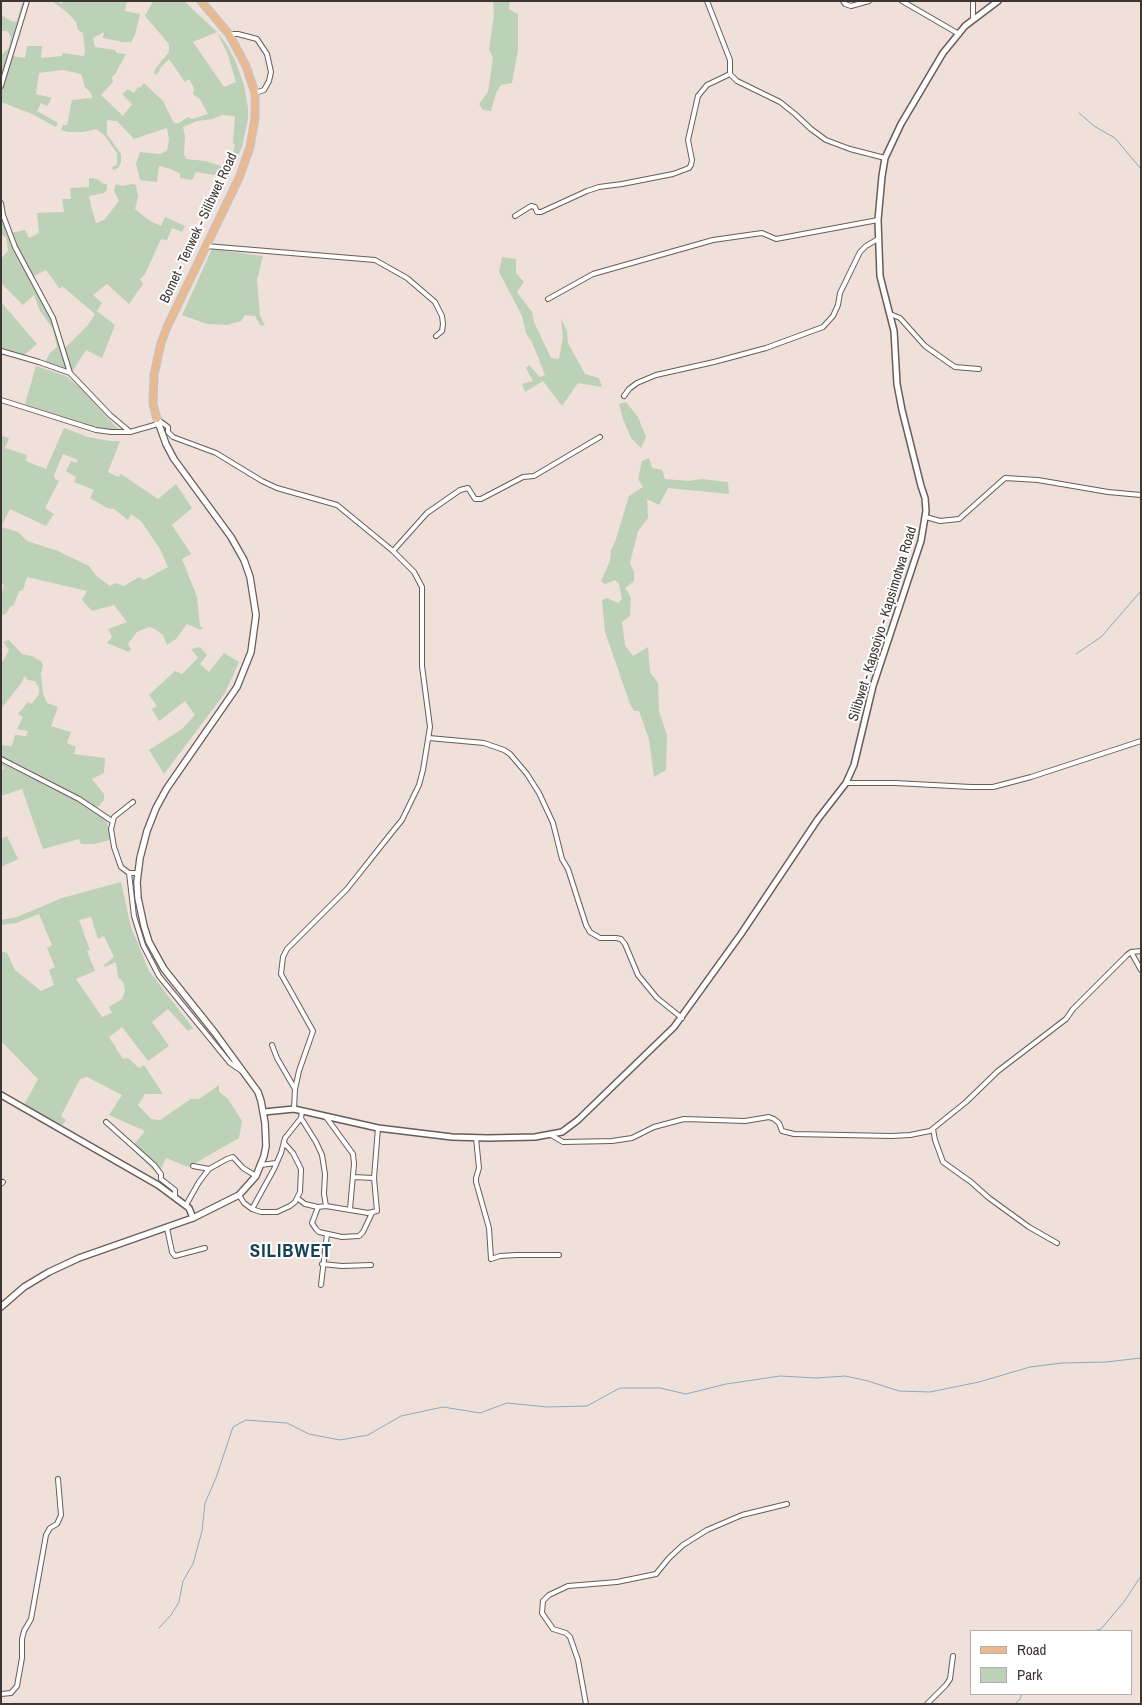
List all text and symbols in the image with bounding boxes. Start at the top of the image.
street label: Bomet - Tenwek - Silibwet Road [157,150,241,306]
street label: Silibwet - Kapsoiyo - Kapsimotwa Road [845,525,921,723]
district label: SILIBWET [249,1241,333,1263]
legend [970,1630,1132,1695]
text: Road [1017,1639,1046,1660]
text: Park [1017,1664,1042,1685]

